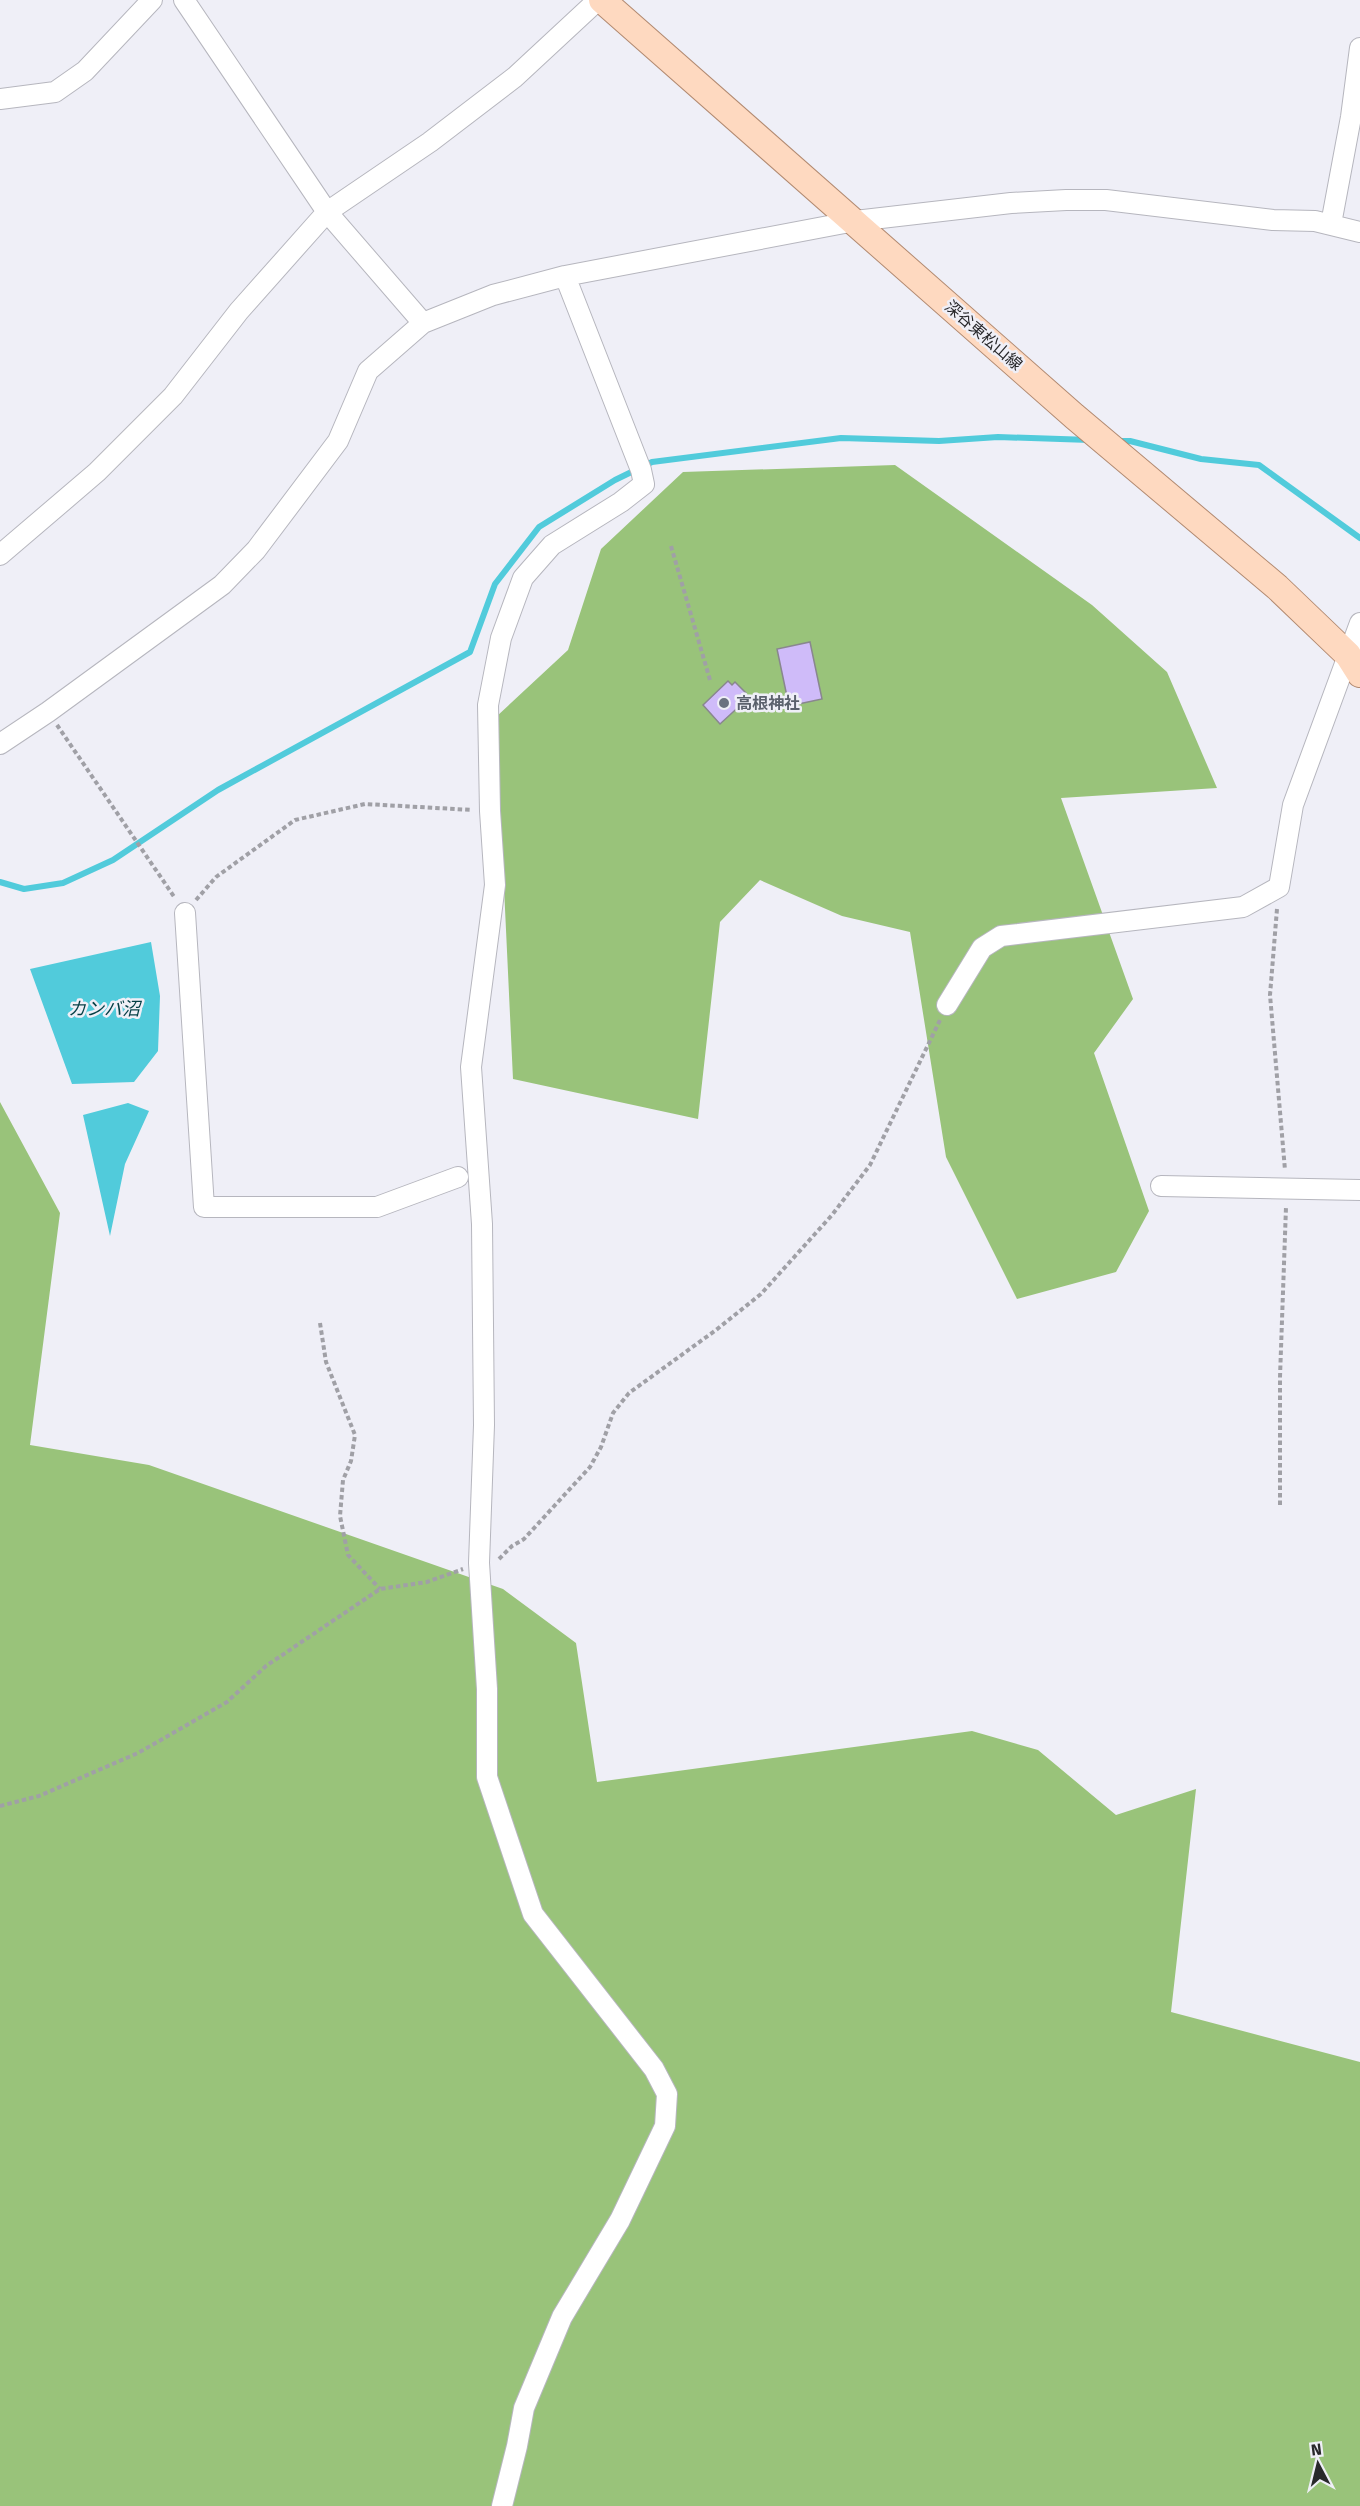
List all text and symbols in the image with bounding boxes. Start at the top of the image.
street label: 深谷東松山線 [941,297,1026,374]
place label: 高根神社 [736,694,800,713]
marker: 高根神社 [717,696,731,710]
water label: カンバ沼 [68,998,143,1020]
north arrow [1288,2434,1348,2494]
text: N [1310,2440,1323,2460]

